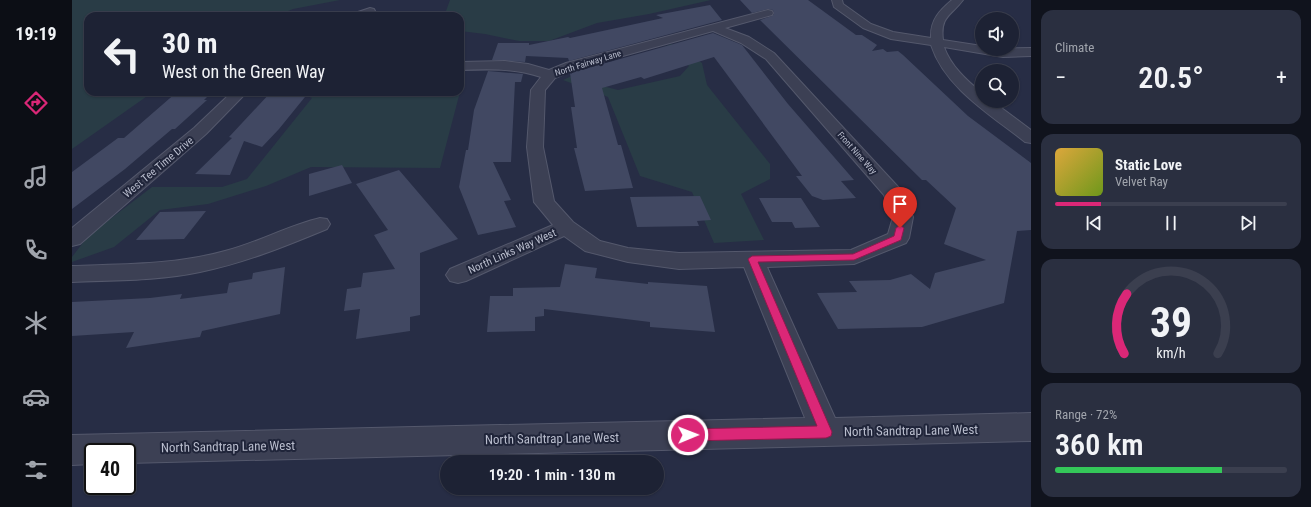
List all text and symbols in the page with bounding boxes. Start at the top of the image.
map controls [975,12,1019,108]
button: sound [975,12,1019,56]
text: 19:19 [15,23,57,44]
text: 30 m [162,27,218,60]
icon: left [96,28,148,80]
text: Climate [1055,40,1094,55]
street label: North Fairway Lane [554,48,622,78]
text: 20.5° [1138,60,1204,95]
text: West on the Green Way [162,61,325,82]
button: search [975,64,1019,108]
text: − [1055,65,1066,90]
text: + [1276,65,1287,90]
icon: directions [22,89,50,117]
street label: Front Nine Way [835,130,879,176]
street label: West Tee Time Drive [120,134,196,201]
text: Static Love [1115,156,1182,174]
icon: music [22,163,50,191]
text: Velvet Ray [1115,174,1168,189]
pin [883,187,917,228]
icon: arrive [889,193,911,215]
icon: previous [1083,212,1105,234]
icon: pause [1160,212,1182,234]
icon: next [1237,212,1259,234]
street label: North Links Way West [466,226,558,277]
icon: phone [22,236,50,264]
text: 39 [1150,297,1192,346]
icon: climate [22,309,50,337]
text: km/h [1156,344,1186,360]
icon: car [22,383,50,411]
text: Range · 72% [1055,407,1117,422]
position arrow [667,414,709,456]
street label: North Sandtrap Lane West [844,422,978,439]
text: 360 km [1055,427,1144,462]
street label: North Sandtrap Lane West [485,430,619,447]
street label: North Sandtrap Lane West [161,438,295,455]
speed limit sign: 40 [84,443,136,495]
icon: filters [22,456,50,484]
text: 19:20 · 1 min · 130 m [489,466,615,484]

